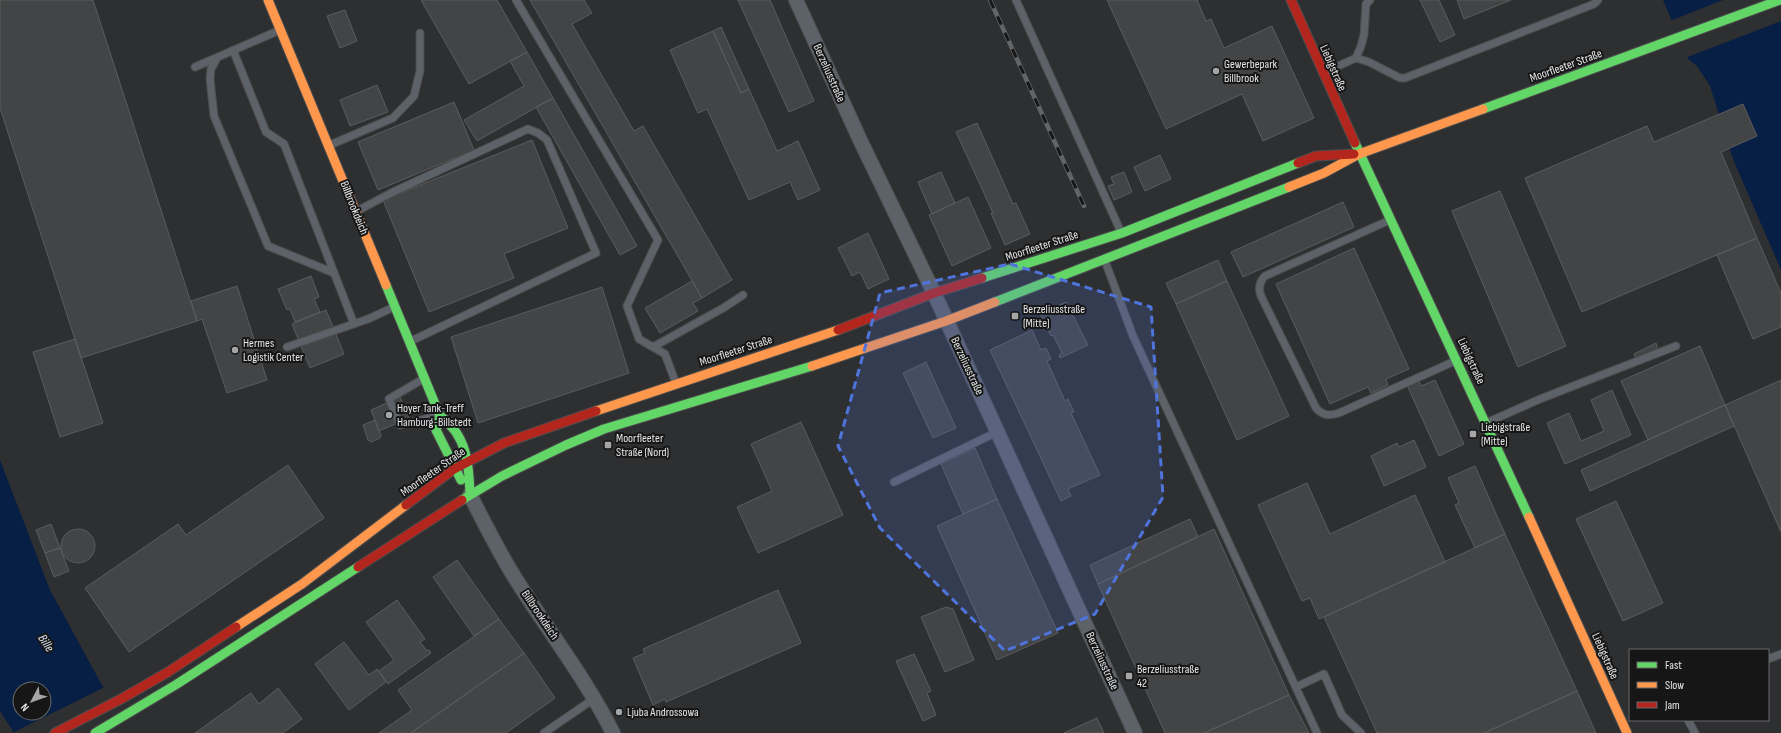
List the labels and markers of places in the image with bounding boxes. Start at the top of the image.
place label: Gewerbepark Billbrook [1224,57,1278,86]
marker: Gewerbepark Billbrook [1211,66,1221,76]
place label: Berzeliusstraße (Mitte) [1023,302,1085,331]
marker: Berzeliusstraße (Mitte) [1010,311,1020,321]
place label: Hermes Logistik Center [243,336,304,365]
marker: Hermes Logistik Center [230,345,240,355]
place label: Hoyer Tank-Treff Hamburg-Billstedt [397,401,472,430]
marker: Hoyer Tank-Treff Hamburg-Billstedt [384,410,394,420]
place label: Liebigstraße (Mitte) [1481,420,1530,449]
marker: Liebigstraße (Mitte) [1468,429,1478,439]
place label: Moorfleeter Straße (Nord) [616,431,669,460]
marker: Moorfleeter Straße (Nord) [603,440,613,450]
place label: Berzeliusstraße 42 [1137,662,1199,691]
marker: Berzeliusstraße 42 [1124,671,1134,681]
place label: Ljuba Androssowa [627,705,699,720]
marker: Ljuba Androssowa [614,707,624,717]

